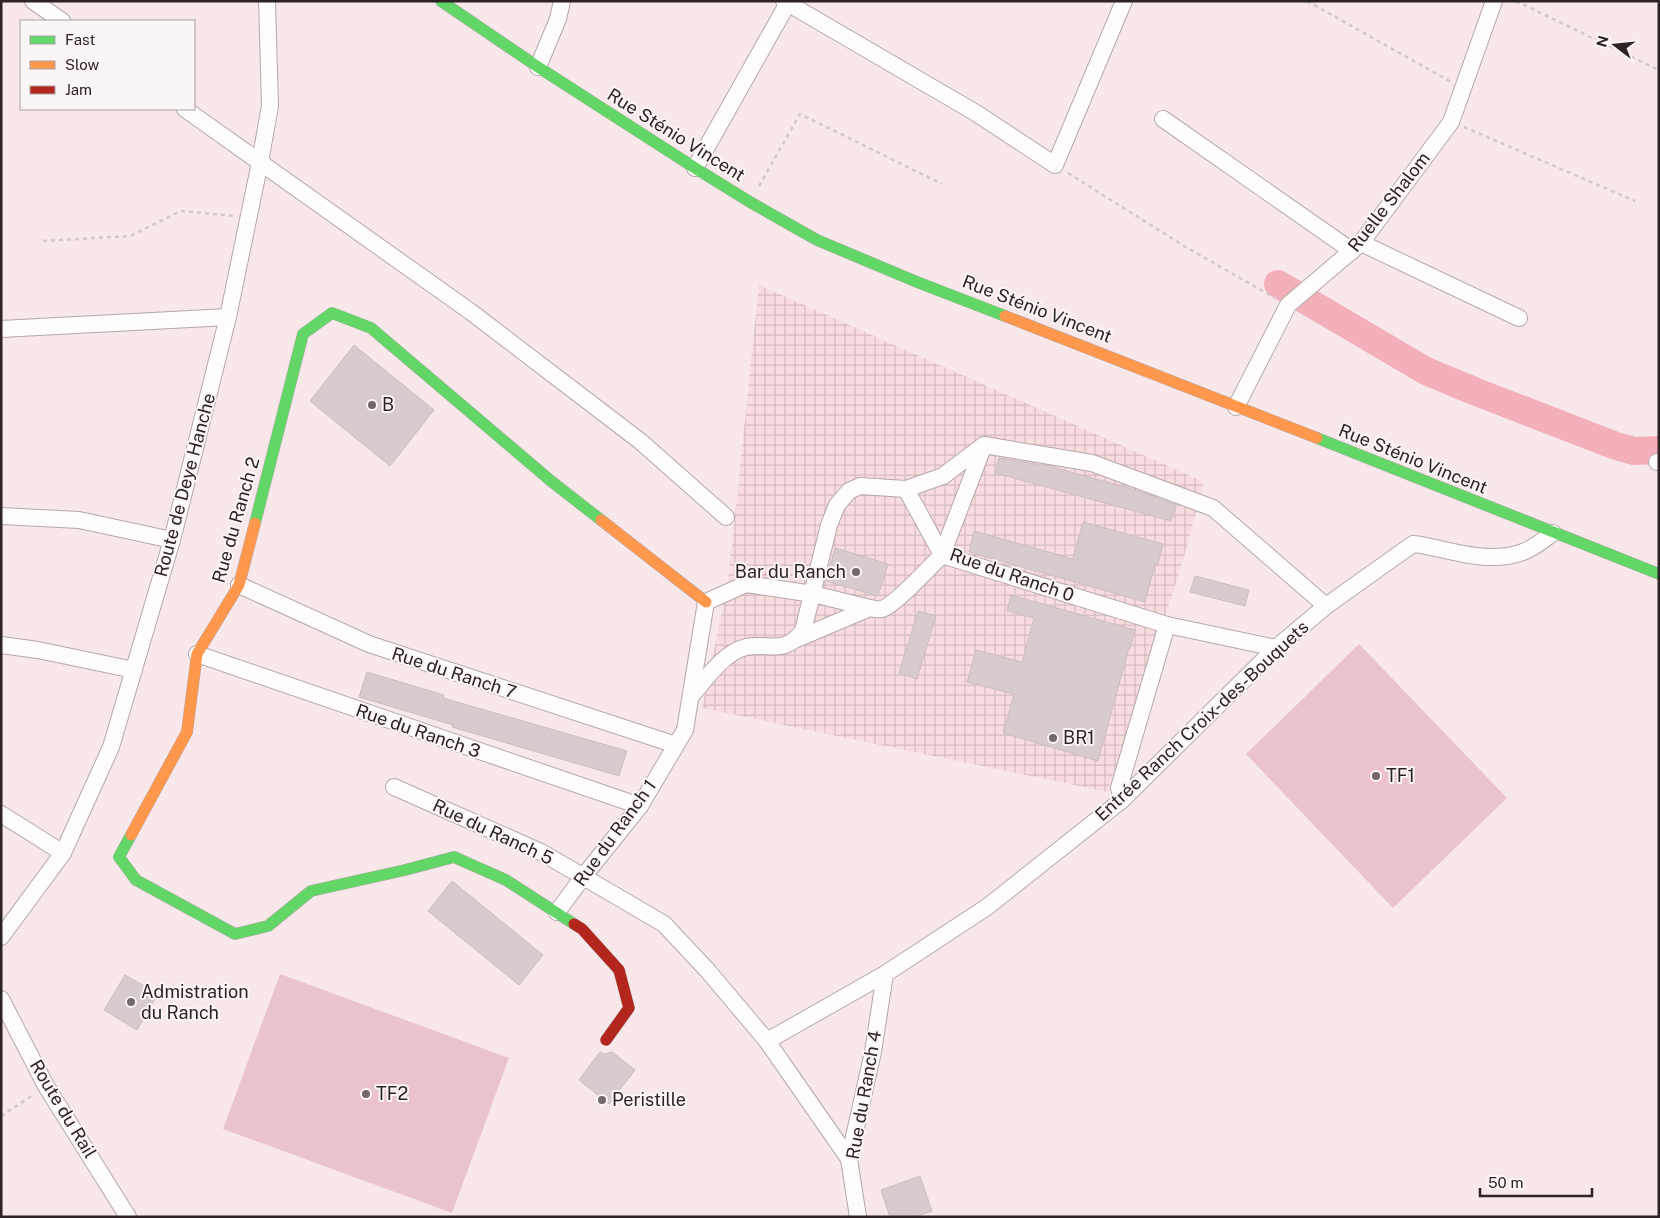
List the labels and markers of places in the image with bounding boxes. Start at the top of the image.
place label: B [382,394,394,415]
marker: B [366,399,378,411]
place label: Bar du Ranch [735,561,846,582]
marker: Bar du Ranch [850,566,862,578]
place label: BR1 [1063,727,1095,748]
marker: BR1 [1047,732,1059,744]
place label: TF1 [1386,765,1415,786]
marker: TF1 [1370,770,1382,782]
place label: Admistration du Ranch [141,981,249,1023]
marker: Admistration du Ranch [125,996,137,1008]
place label: TF2 [376,1083,408,1104]
marker: TF2 [360,1088,372,1100]
place label: Peristille [612,1089,686,1110]
marker: Peristille [596,1094,608,1106]

